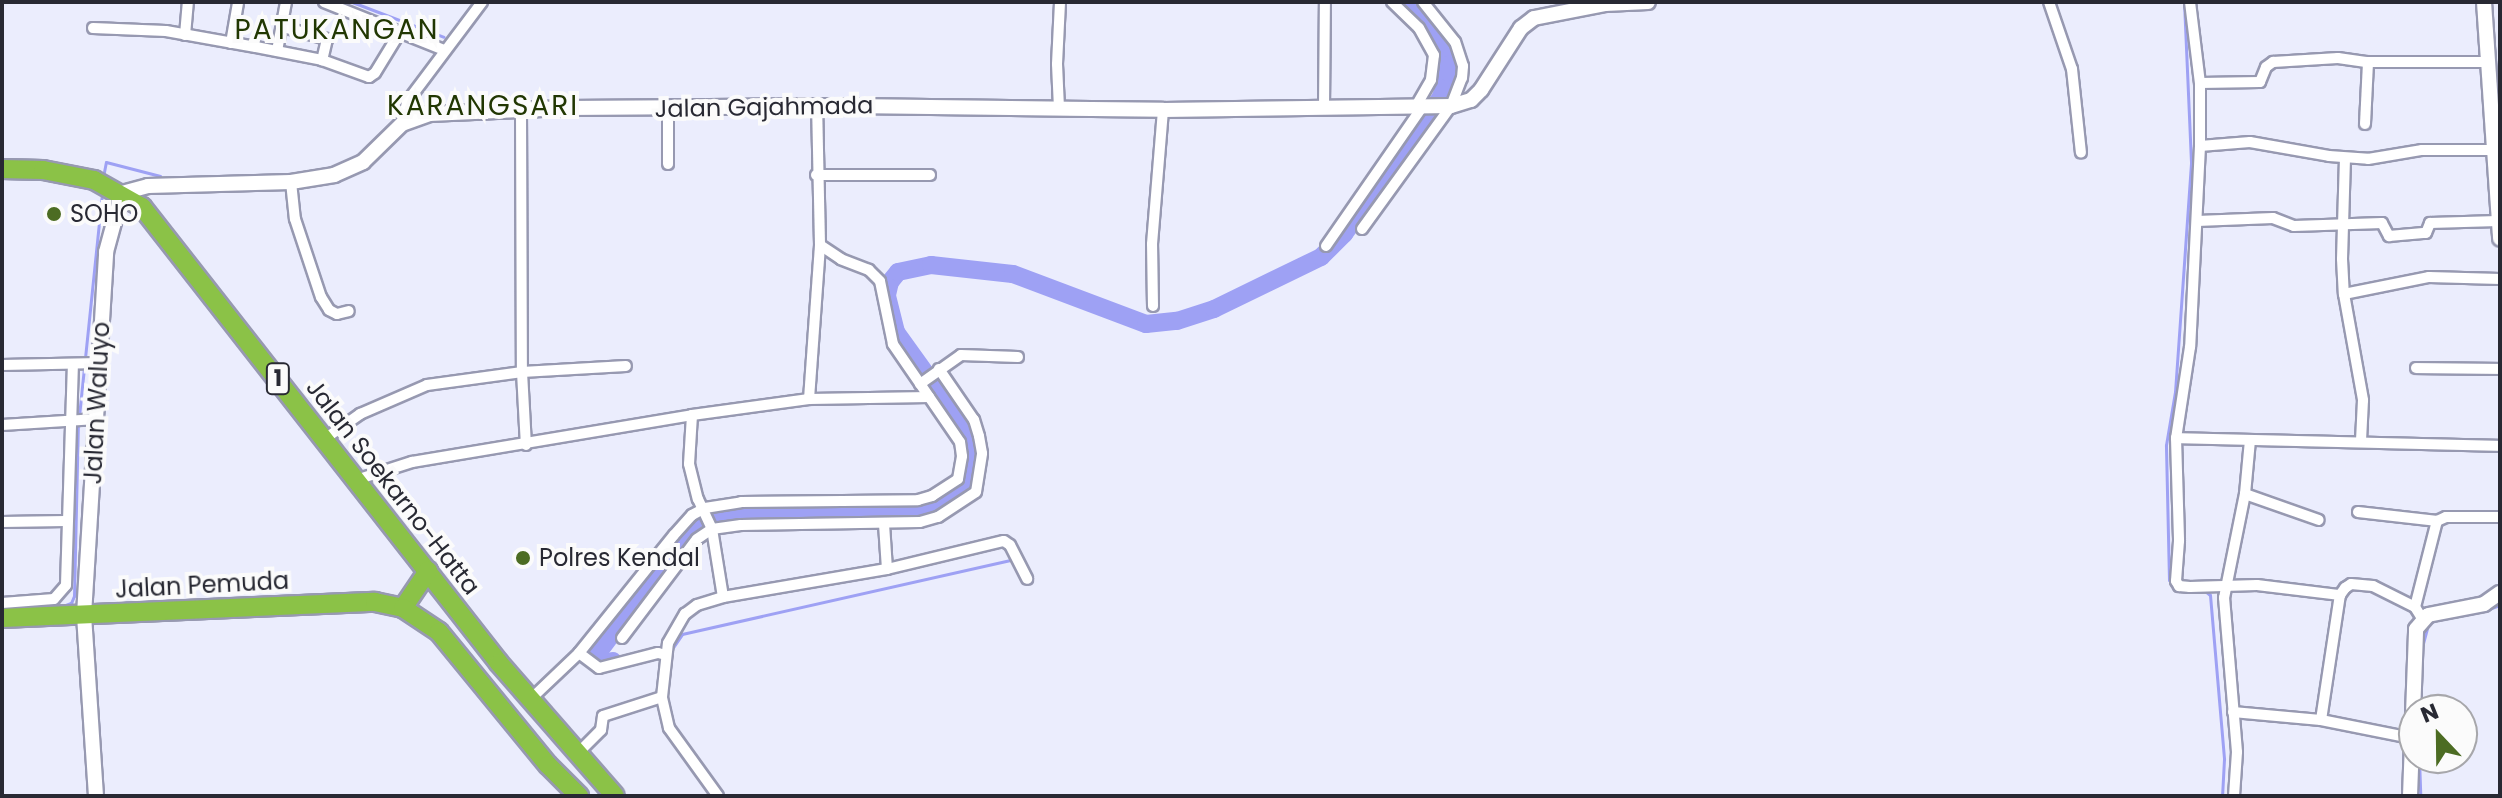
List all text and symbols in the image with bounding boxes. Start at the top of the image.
district label: PATUKANGAN [235,13,439,47]
district label: KARANGSARI [387,89,579,123]
street label: Jalan Gajahmada [654,91,874,123]
place label: SOHO [70,200,138,228]
marker: SOHO [45,205,63,223]
street label: Jalan Waluyo [78,321,116,485]
road number: 1 [264,361,292,397]
street label: Jalan Soekarno-Hatta [300,374,486,600]
place label: Polres Kendal [539,544,700,572]
marker: Polres Kendal [514,549,532,567]
street label: Jalan Pemuda [114,566,290,604]
north arrow [2398,694,2478,774]
text: N [2416,696,2443,731]

